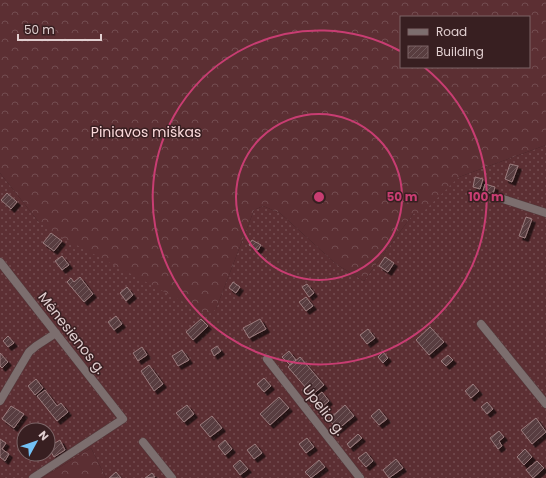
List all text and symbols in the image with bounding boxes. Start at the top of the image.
scale bar [18,16,101,42]
legend [400,16,530,68]
text: 50 m [24,21,55,38]
text: Road [436,23,467,40]
text: Building [436,43,484,60]
park label: Piniavos miškas [91,122,201,142]
text: 50 m [387,188,418,205]
text: 100 m [468,188,504,205]
centre of rings [312,190,326,204]
street label: Mėnesienos g. [34,288,110,378]
street label: Upelio g. [298,380,350,440]
north arrow [16,422,56,462]
text: N [35,427,52,444]

